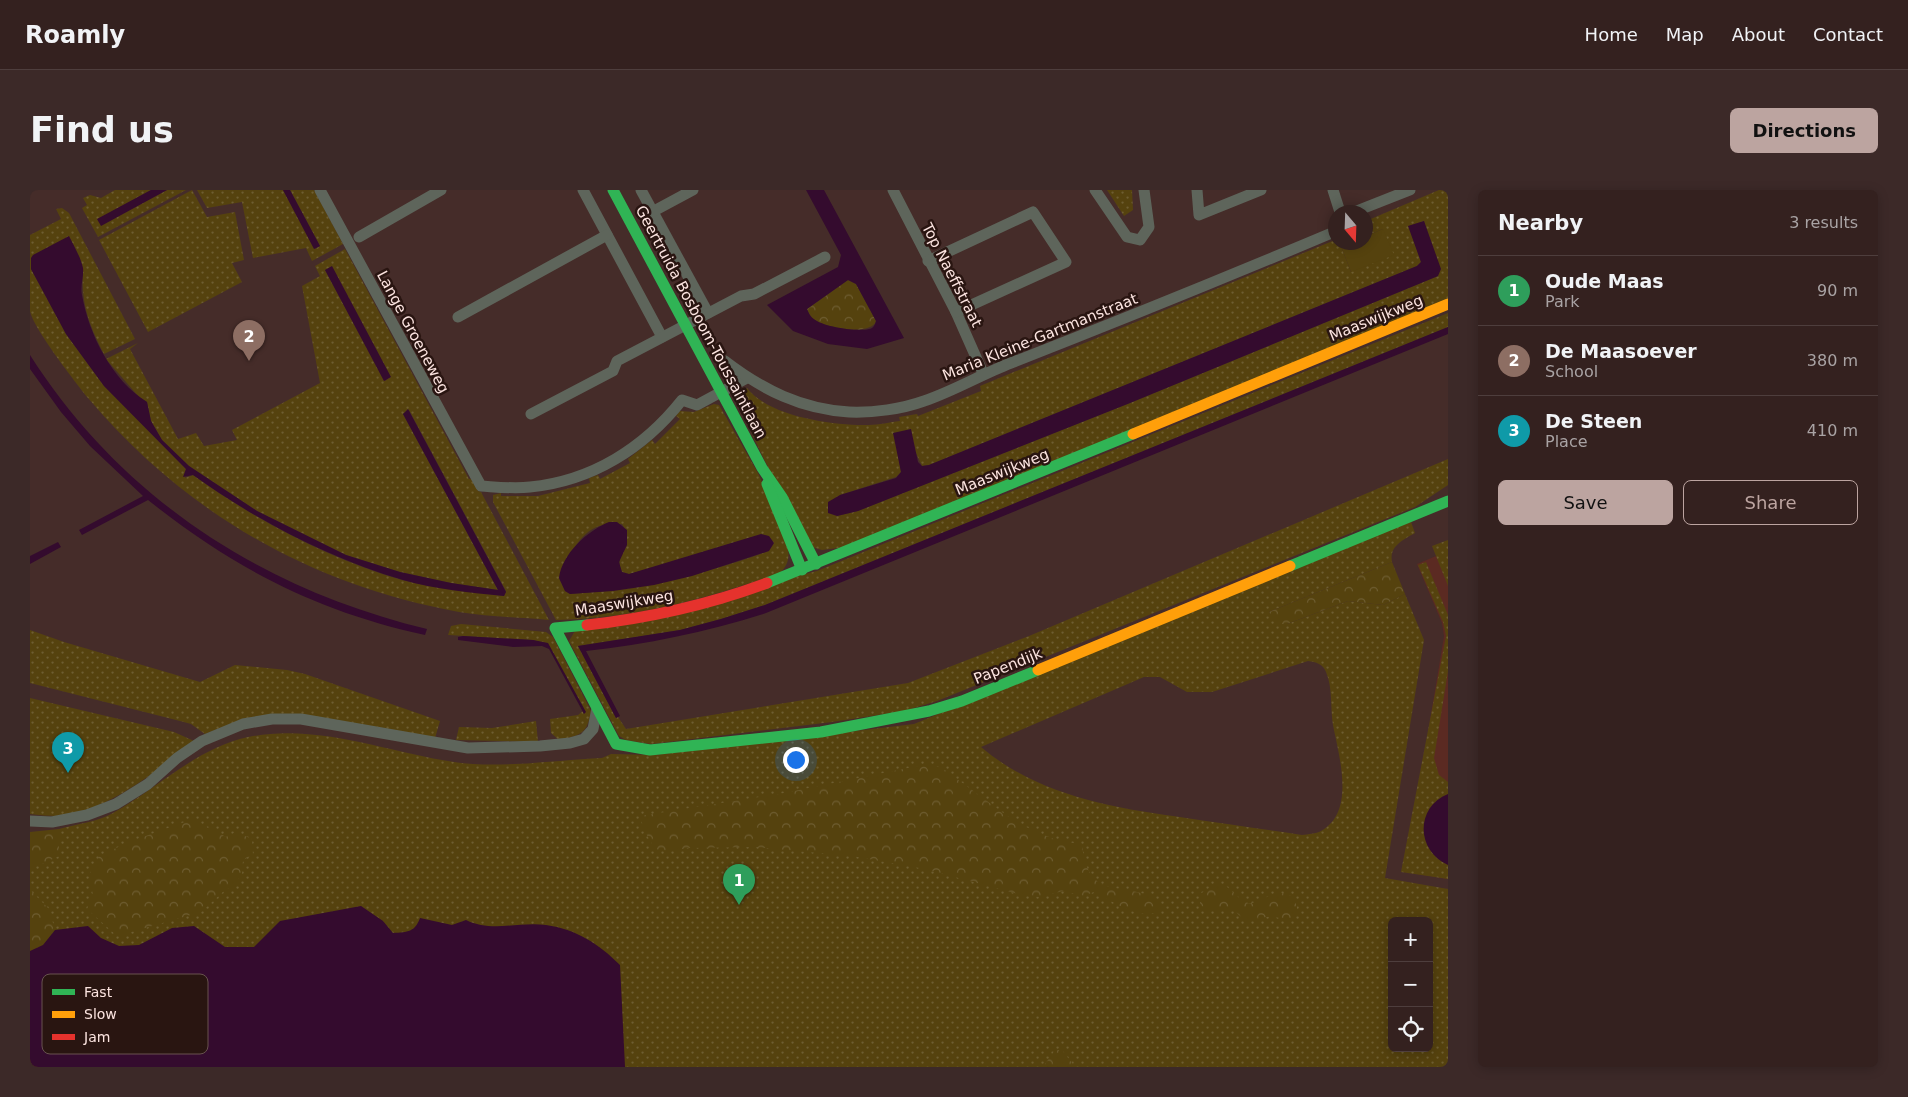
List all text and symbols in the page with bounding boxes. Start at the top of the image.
text: Roamly [25,21,125,49]
text: Home [1585,24,1638,45]
text: Map [1666,24,1704,45]
text: About [1732,24,1785,45]
text: Contact [1813,24,1883,45]
button: Directions [1730,108,1878,153]
text: Find us [30,110,174,150]
street label: Geertruida Bosboom-Toussaintlaan [632,203,770,441]
north arrow [1328,205,1373,250]
text: Nearby [1498,211,1583,235]
text: 3 results [1789,213,1858,232]
street label: Top Naeffstraat [918,219,986,330]
street label: Lange Groeneweg [373,268,453,396]
text: Oude Maas [1545,270,1664,292]
text: 1 [1508,281,1520,300]
text: 90 m [1817,281,1858,300]
street label: Maria Kleine-Gartmanstraat [940,289,1140,384]
street label: Maaswijkweg [1327,291,1425,345]
text: Park [1545,292,1580,311]
pin: 2 [233,320,265,361]
text: De Maasoever [1545,340,1697,362]
text: 2 [1508,351,1520,370]
text: 380 m [1807,351,1858,370]
text: School [1545,362,1598,381]
text: De Steen [1545,410,1642,432]
text: 3 [1508,421,1520,440]
text: 410 m [1807,421,1858,440]
text: Place [1545,432,1588,451]
street label: Maaswijkweg [953,445,1051,499]
button: Save [1498,480,1673,525]
button: Share [1683,480,1858,525]
street label: Maaswijkweg [573,586,675,620]
street label: Papendijk [971,644,1045,688]
pin: 3 [52,732,84,773]
your location [783,747,809,773]
pin: 1 [723,864,755,905]
map controls [1388,917,1433,1052]
button: + [1388,917,1433,962]
button: − [1388,962,1433,1007]
legend [42,974,208,1054]
text: Fast [84,984,113,1000]
text: Slow [84,1006,117,1022]
button: locate [1388,1007,1433,1052]
text: Jam [83,1029,110,1045]

